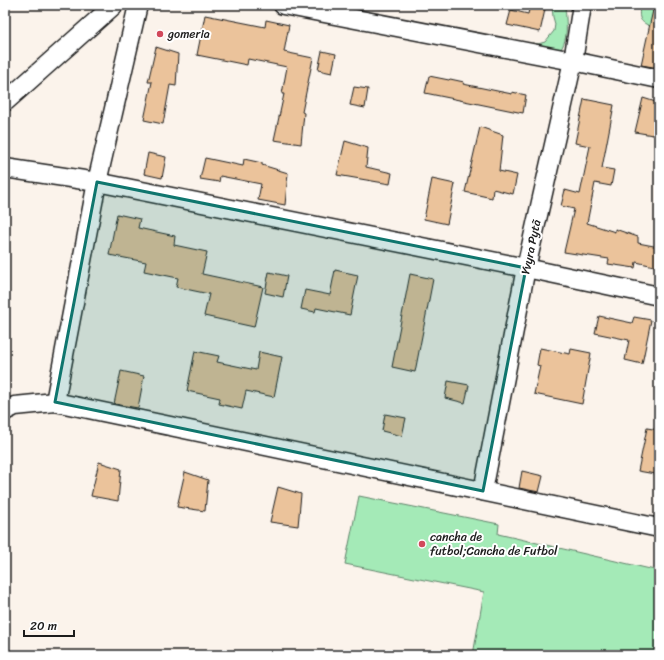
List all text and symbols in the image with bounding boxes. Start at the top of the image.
place label: gomeria [167,23,210,45]
marker: gomeria [155,29,165,39]
street label: Yvyra Pytã [514,216,548,277]
place label: cancha de futbol;Cancha de Futbol [430,526,558,562]
marker: cancha de futbol;Cancha de Futbol [417,539,427,549]
scale bar [24,612,74,638]
text: 20 m [30,615,57,637]

